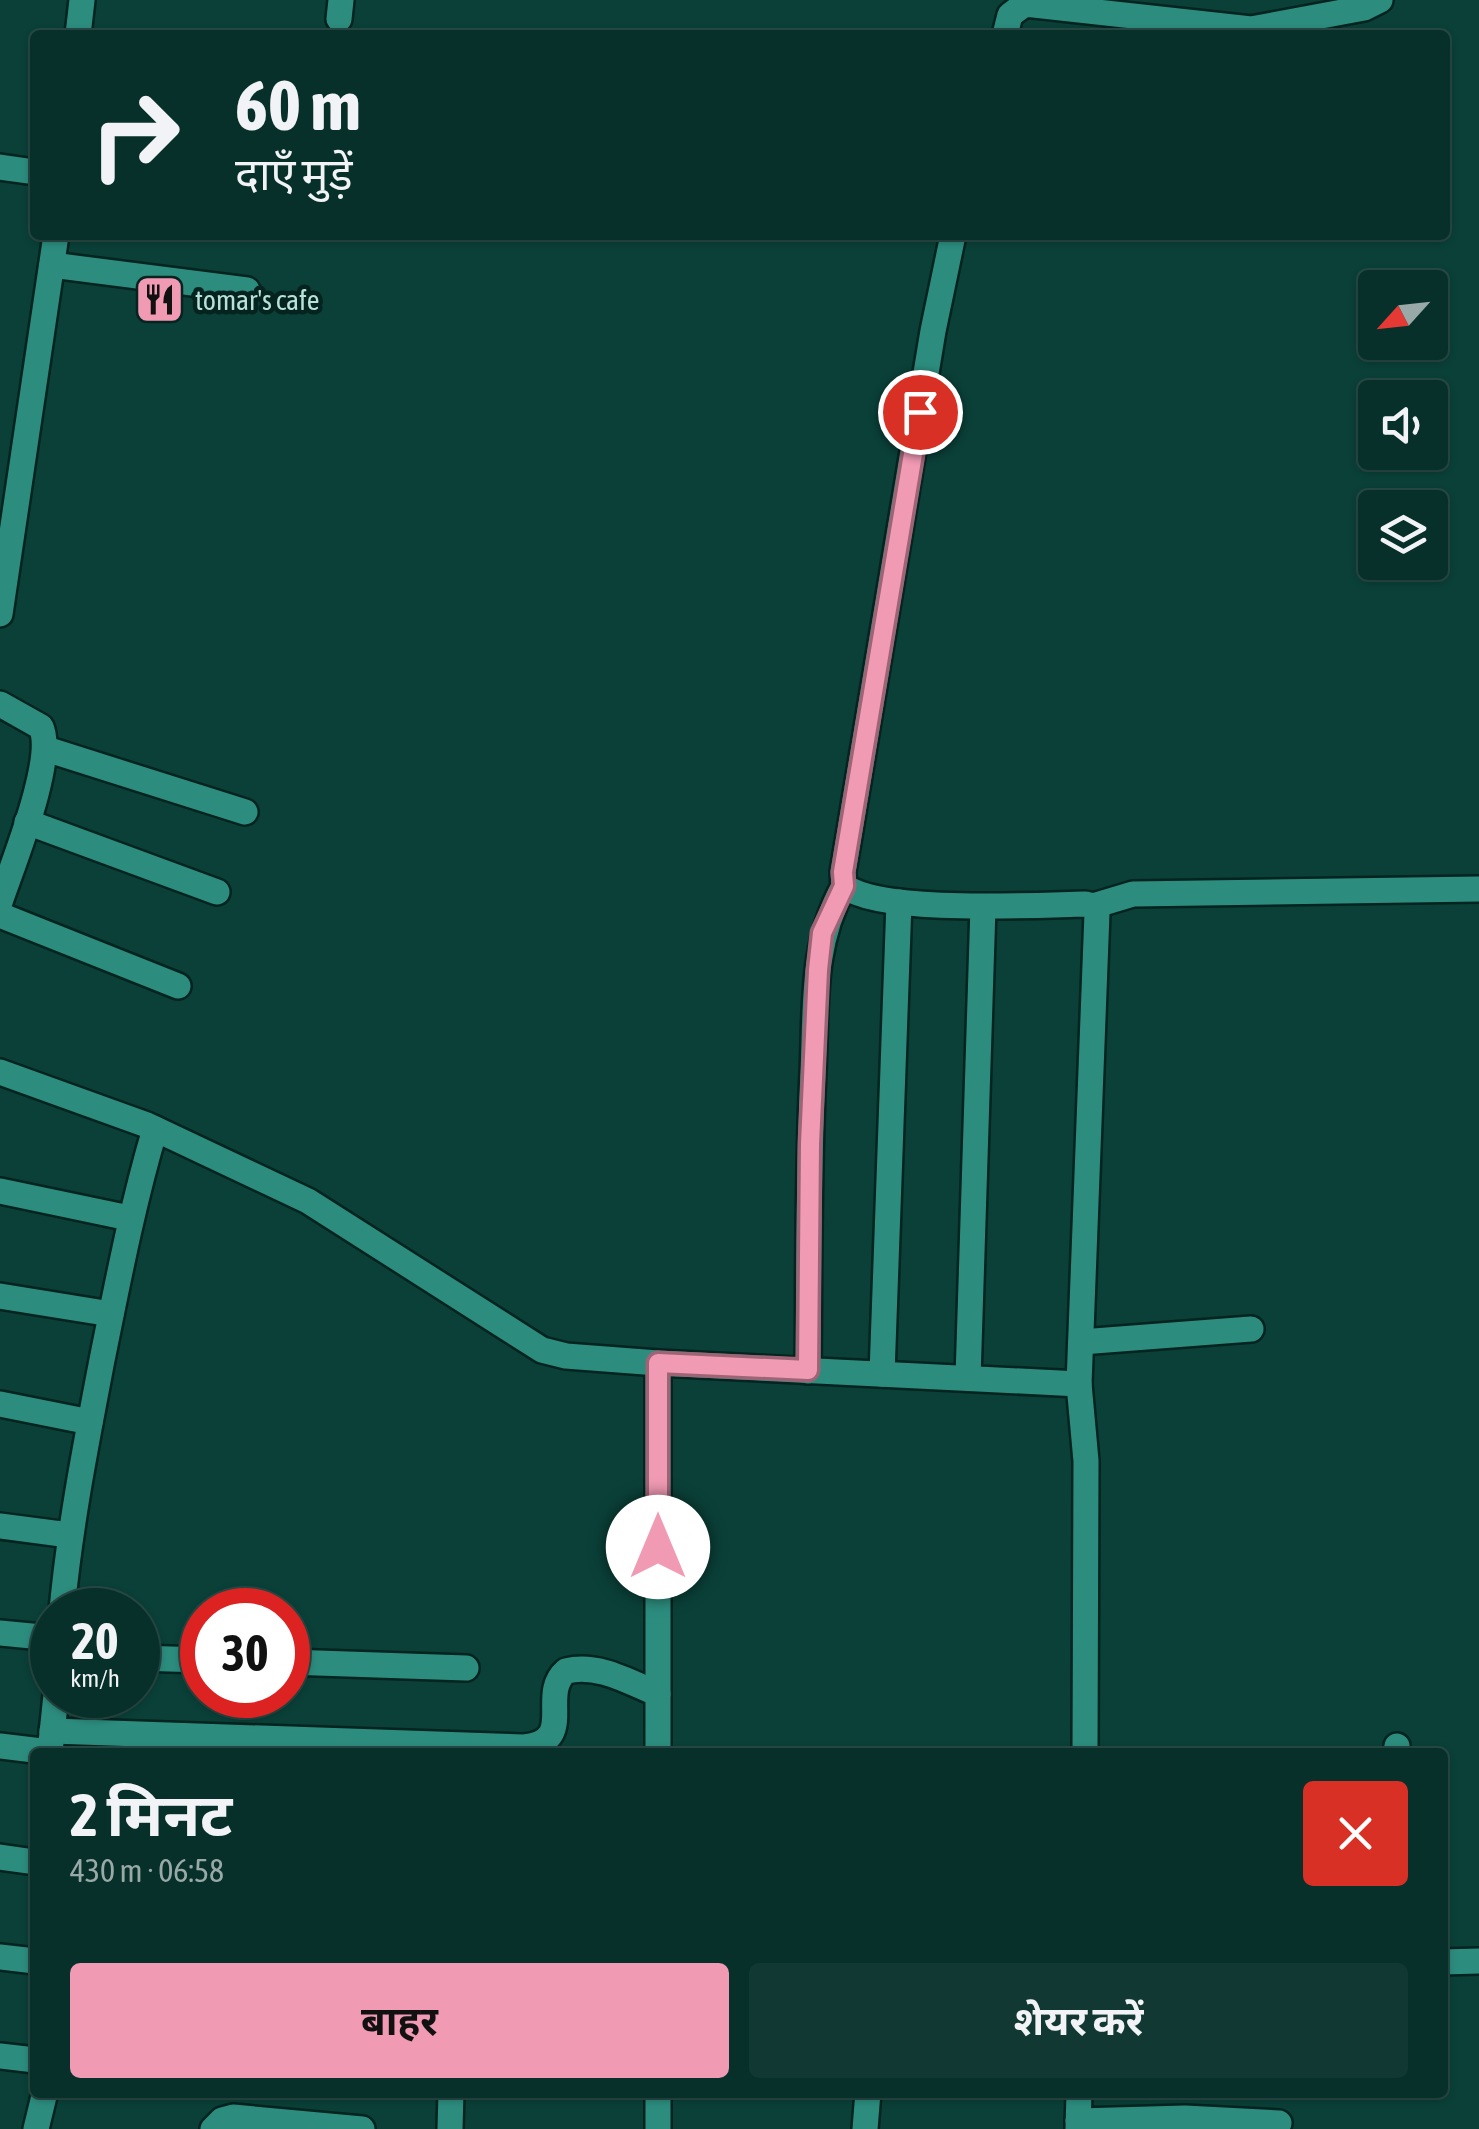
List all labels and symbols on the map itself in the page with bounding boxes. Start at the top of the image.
north arrow [1358,270,1448,360]
restaurant icon: tomar's cafe [134,274,186,326]
place label: tomar's cafe [195,284,320,316]
pin [878,370,963,455]
position arrow [606,1495,710,1599]
speed limit sign: 30 [180,1588,310,1718]

